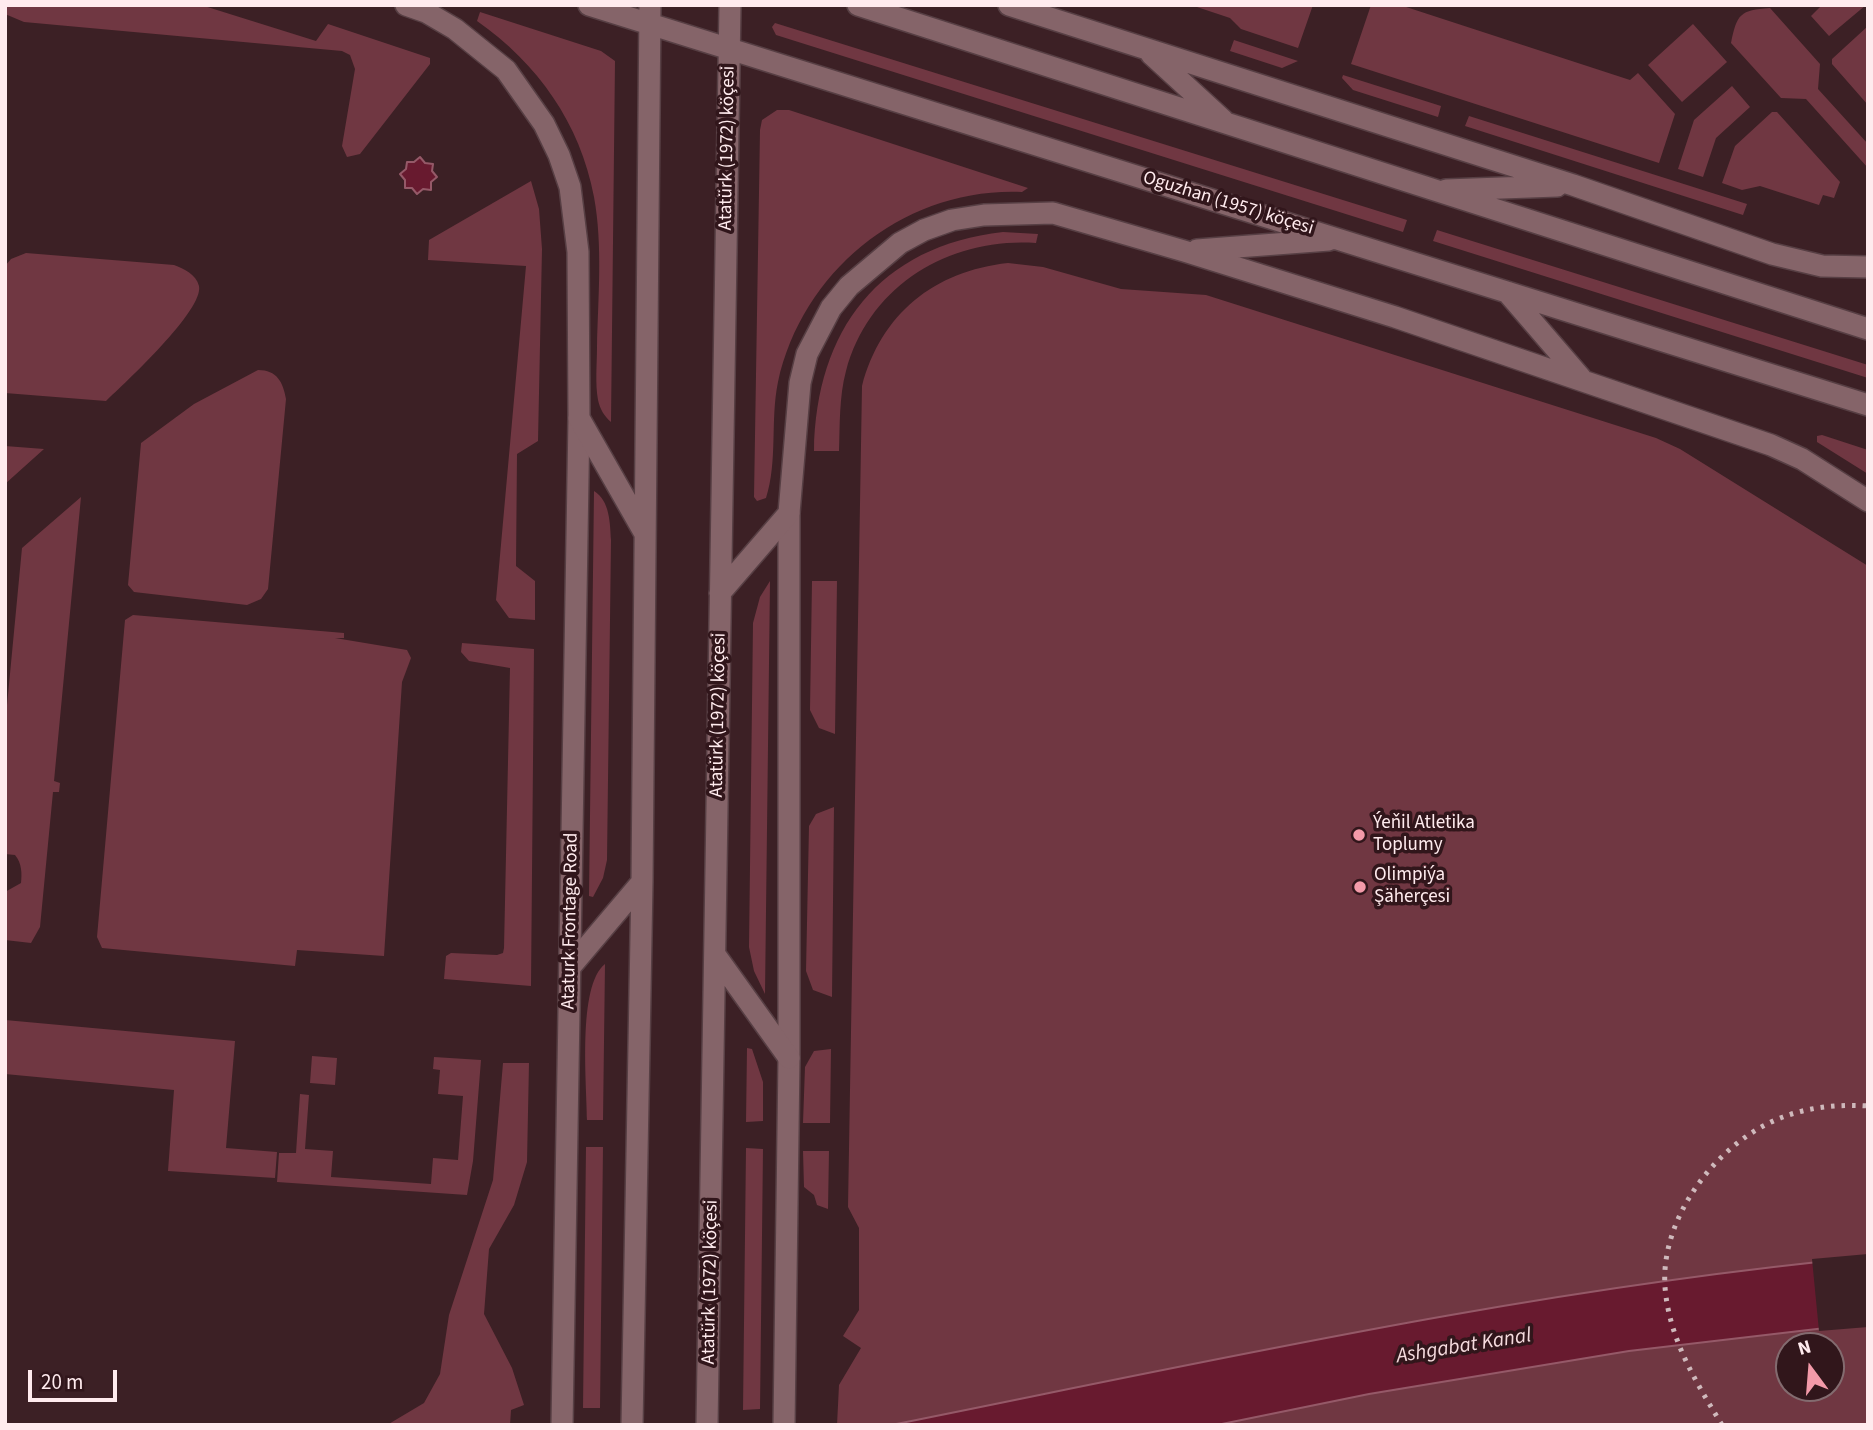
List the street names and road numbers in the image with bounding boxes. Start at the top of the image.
street label: Atatürk (1972) köçesi [715,65,741,231]
street label: Oguzhan (1957) köçesi [1140,167,1316,241]
street label: Atatürk (1972) köçesi [706,632,732,798]
street label: Ataturk Frontage Road [558,832,584,1010]
street label: Atatürk (1972) köçesi [698,1199,724,1365]

